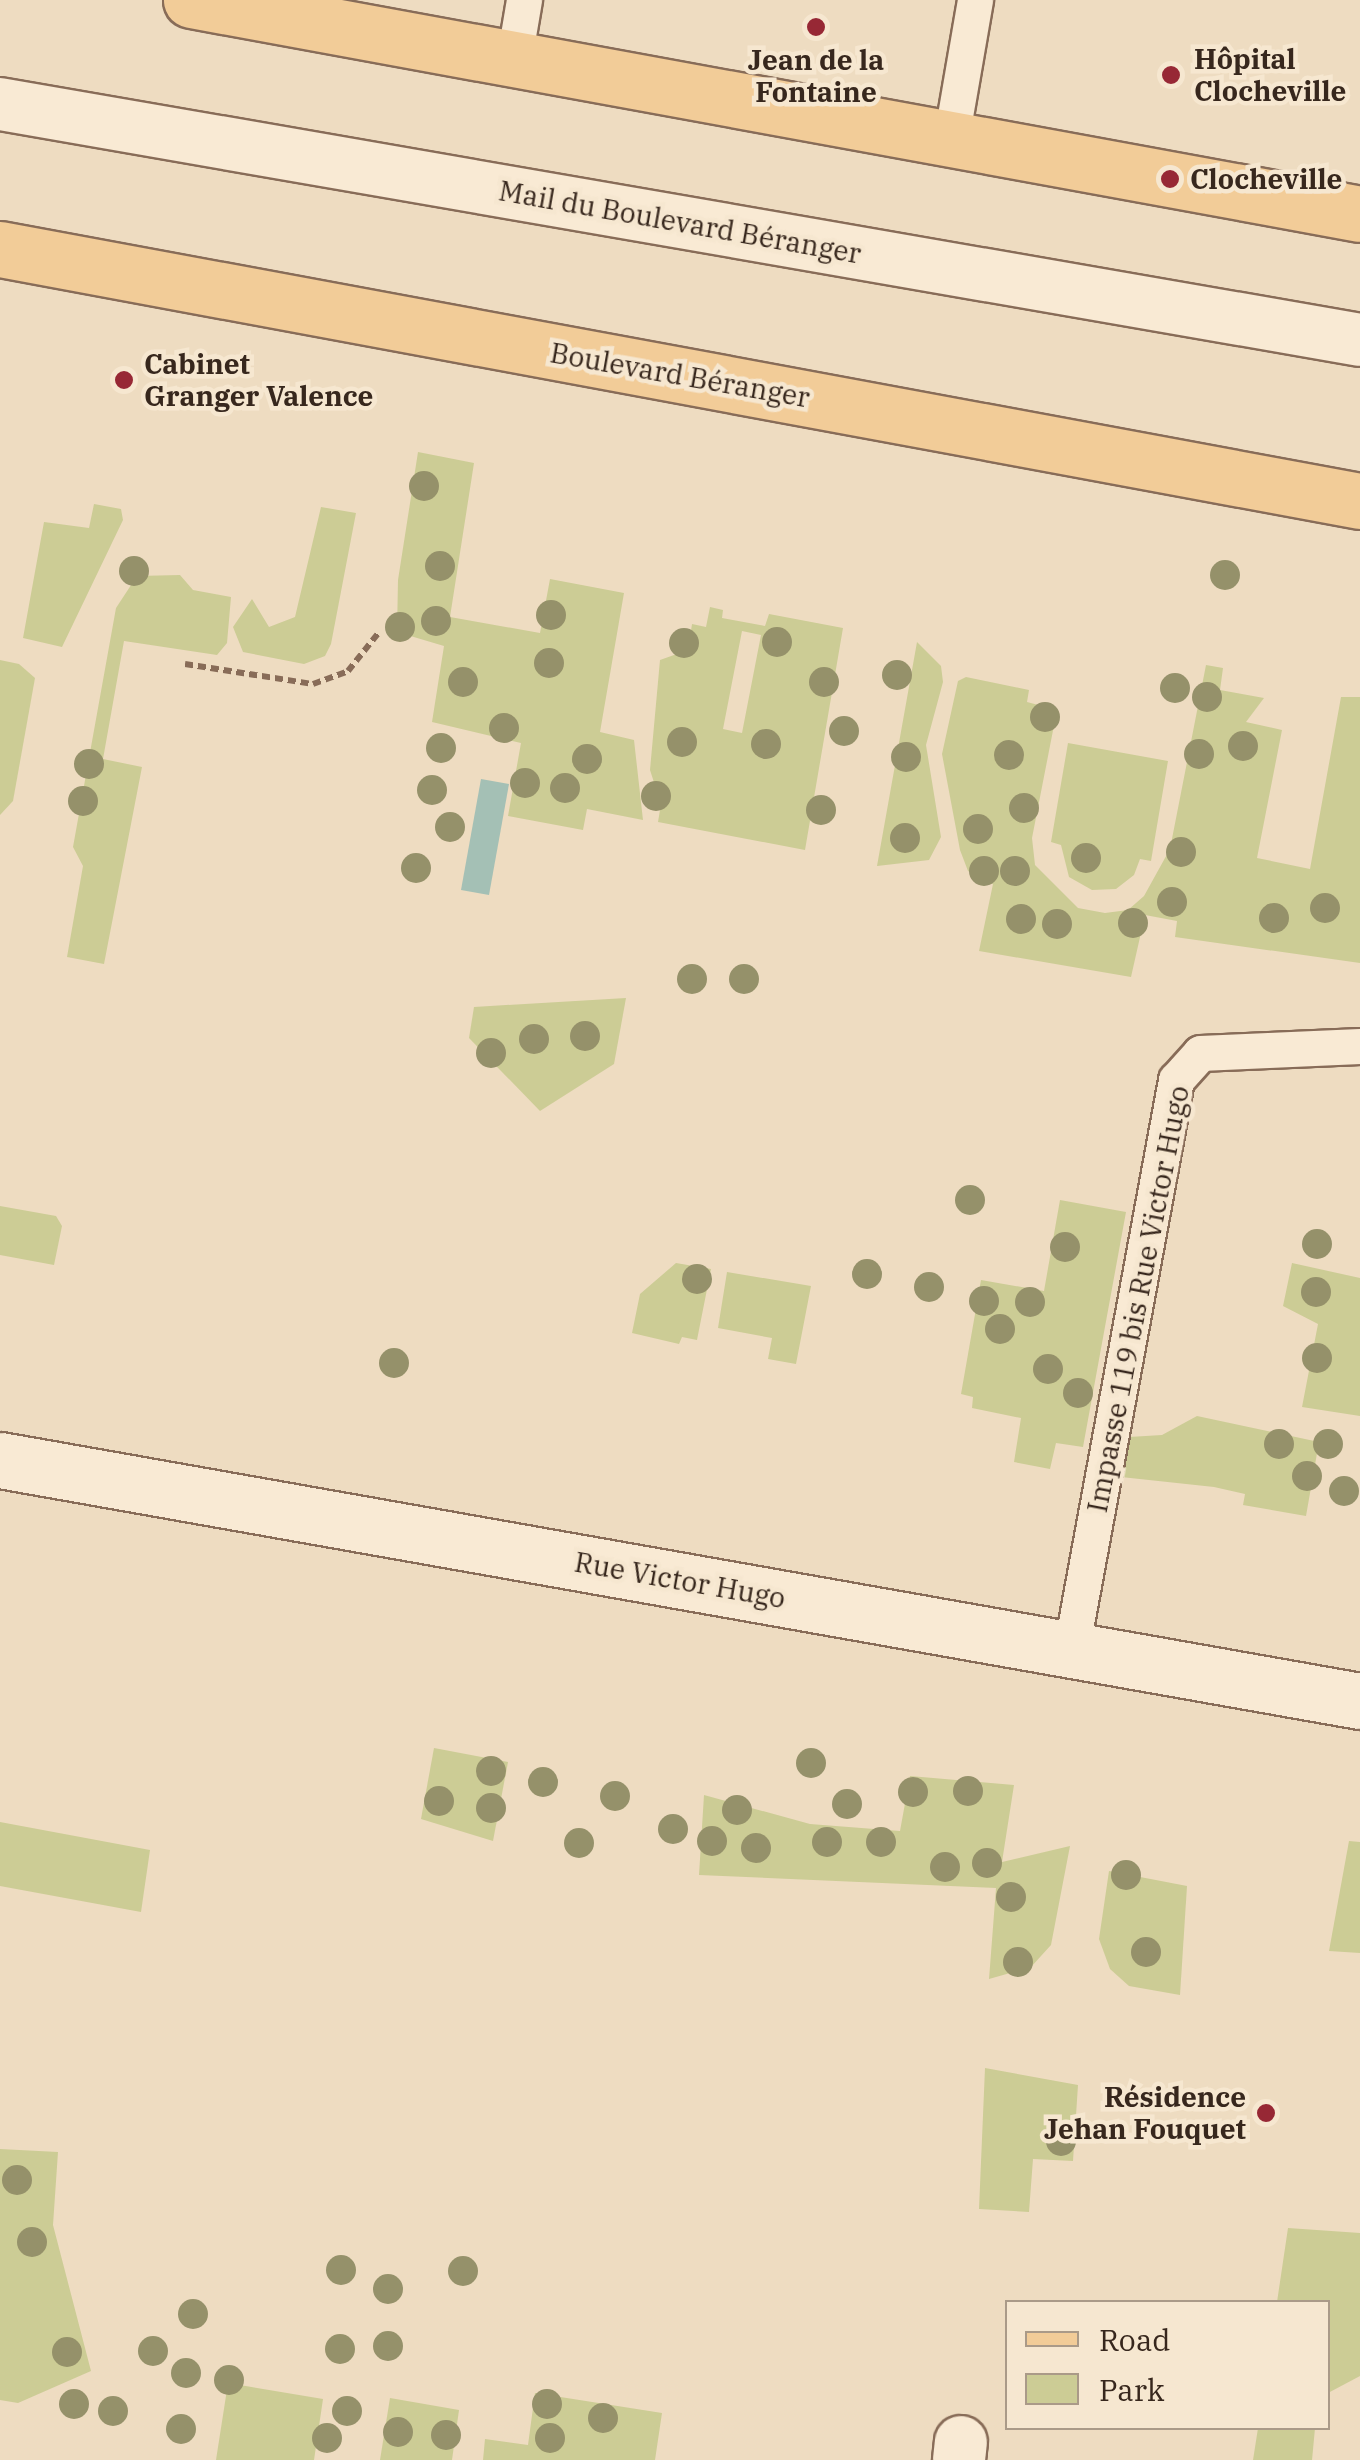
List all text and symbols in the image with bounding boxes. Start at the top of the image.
marker: Jean de la Fontaine [805,16,827,38]
place label: Hôpital Clocheville [1194,42,1346,108]
place label: Jean de la Fontaine [748,43,884,109]
marker: Hôpital Clocheville [1158,62,1184,88]
place label: Clocheville [1190,162,1342,196]
marker: Clocheville [1159,168,1181,190]
street label: Mail du Boulevard Béranger [496,174,864,270]
street label: Boulevard Béranger [548,336,812,414]
place label: Cabinet Granger Valence [144,347,373,413]
marker: Cabinet Granger Valence [113,369,135,391]
street label: Impasse 119 bis Rue Victor Hugo [1080,1083,1196,1515]
street label: Rue Victor Hugo [572,1545,788,1615]
place label: Résidence Jehan Fouquet [1044,2080,1246,2146]
marker: Résidence Jehan Fouquet [1255,2102,1277,2124]
legend [1005,2300,1330,2430]
text: Road [1099,2320,1171,2359]
text: Park [1099,2370,1165,2409]

